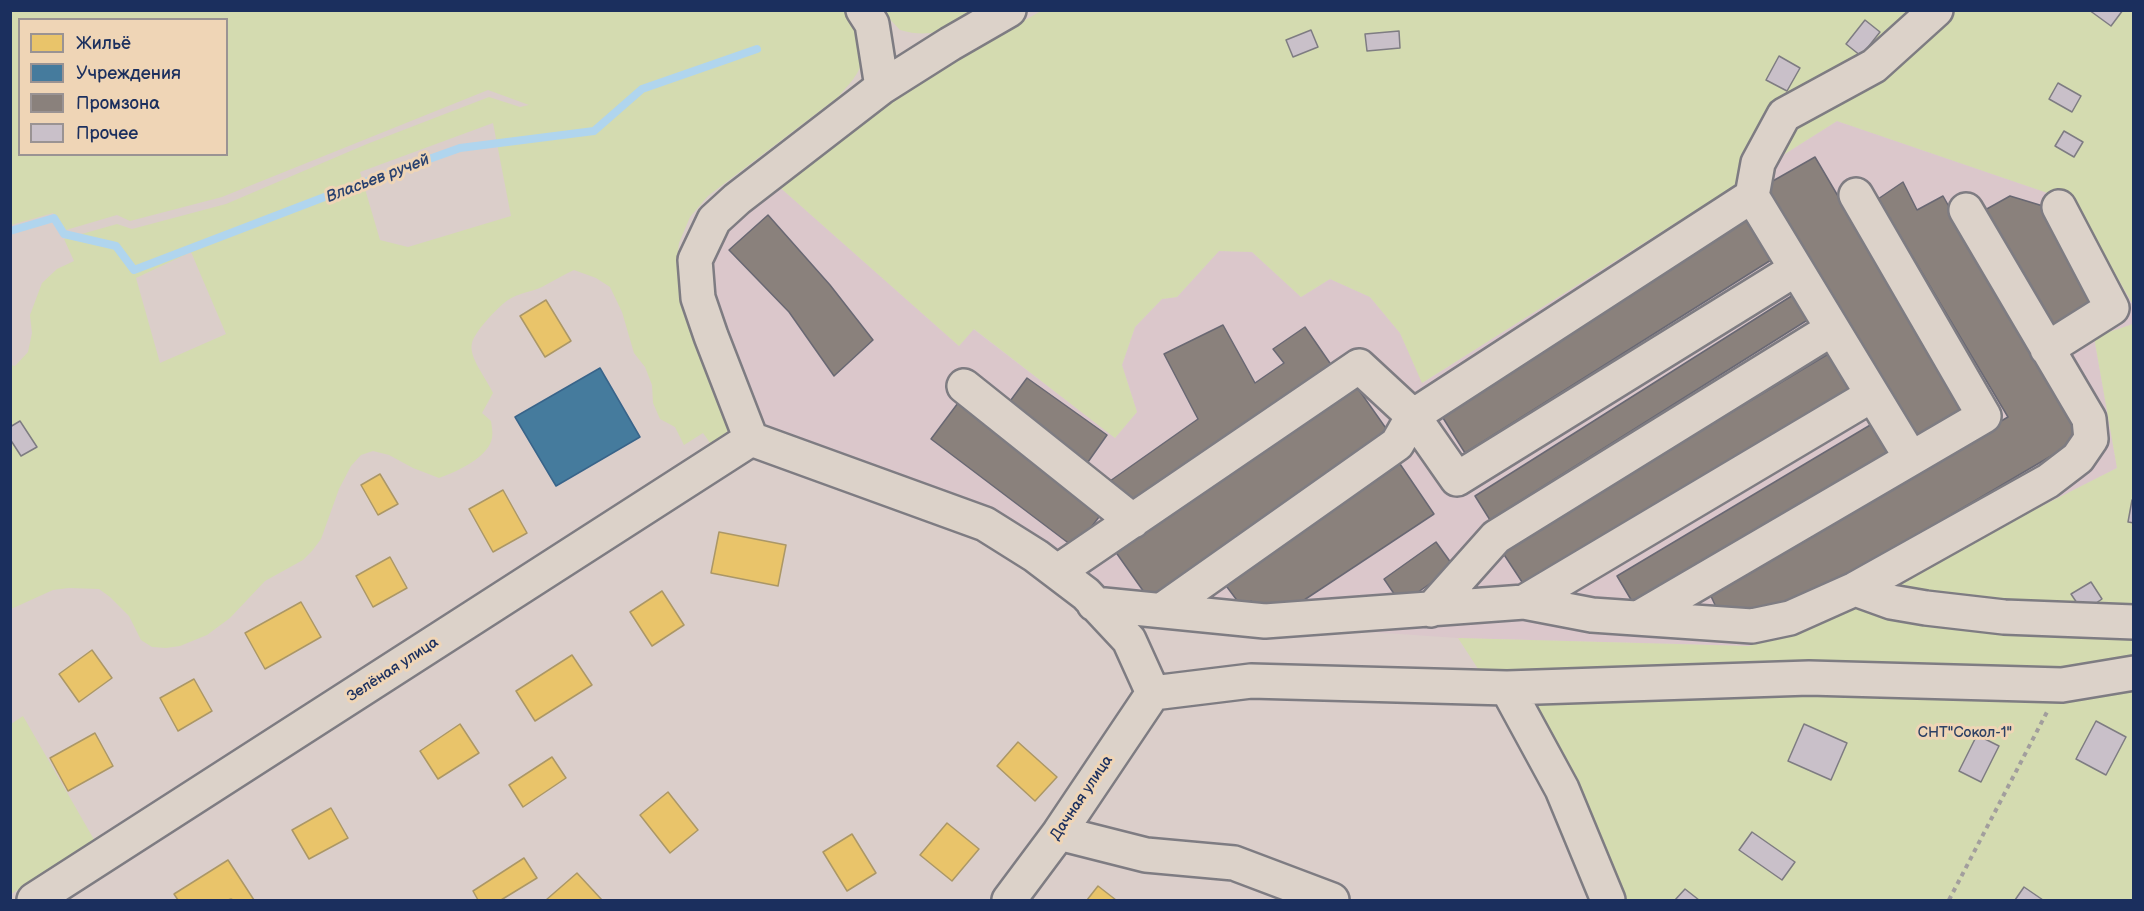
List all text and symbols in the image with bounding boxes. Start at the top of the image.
legend [18,18,228,156]
text: Жильё [76,33,131,54]
text: Учреждения [76,63,181,84]
text: Промзона [76,93,160,114]
text: Прочее [76,123,138,144]
water label: Власьев ручей [324,151,432,207]
street label: Зелёная улица [344,634,442,706]
park label: СНТ"Сокол-1" [1918,724,2012,742]
street label: Дачная улица [1047,752,1117,844]

